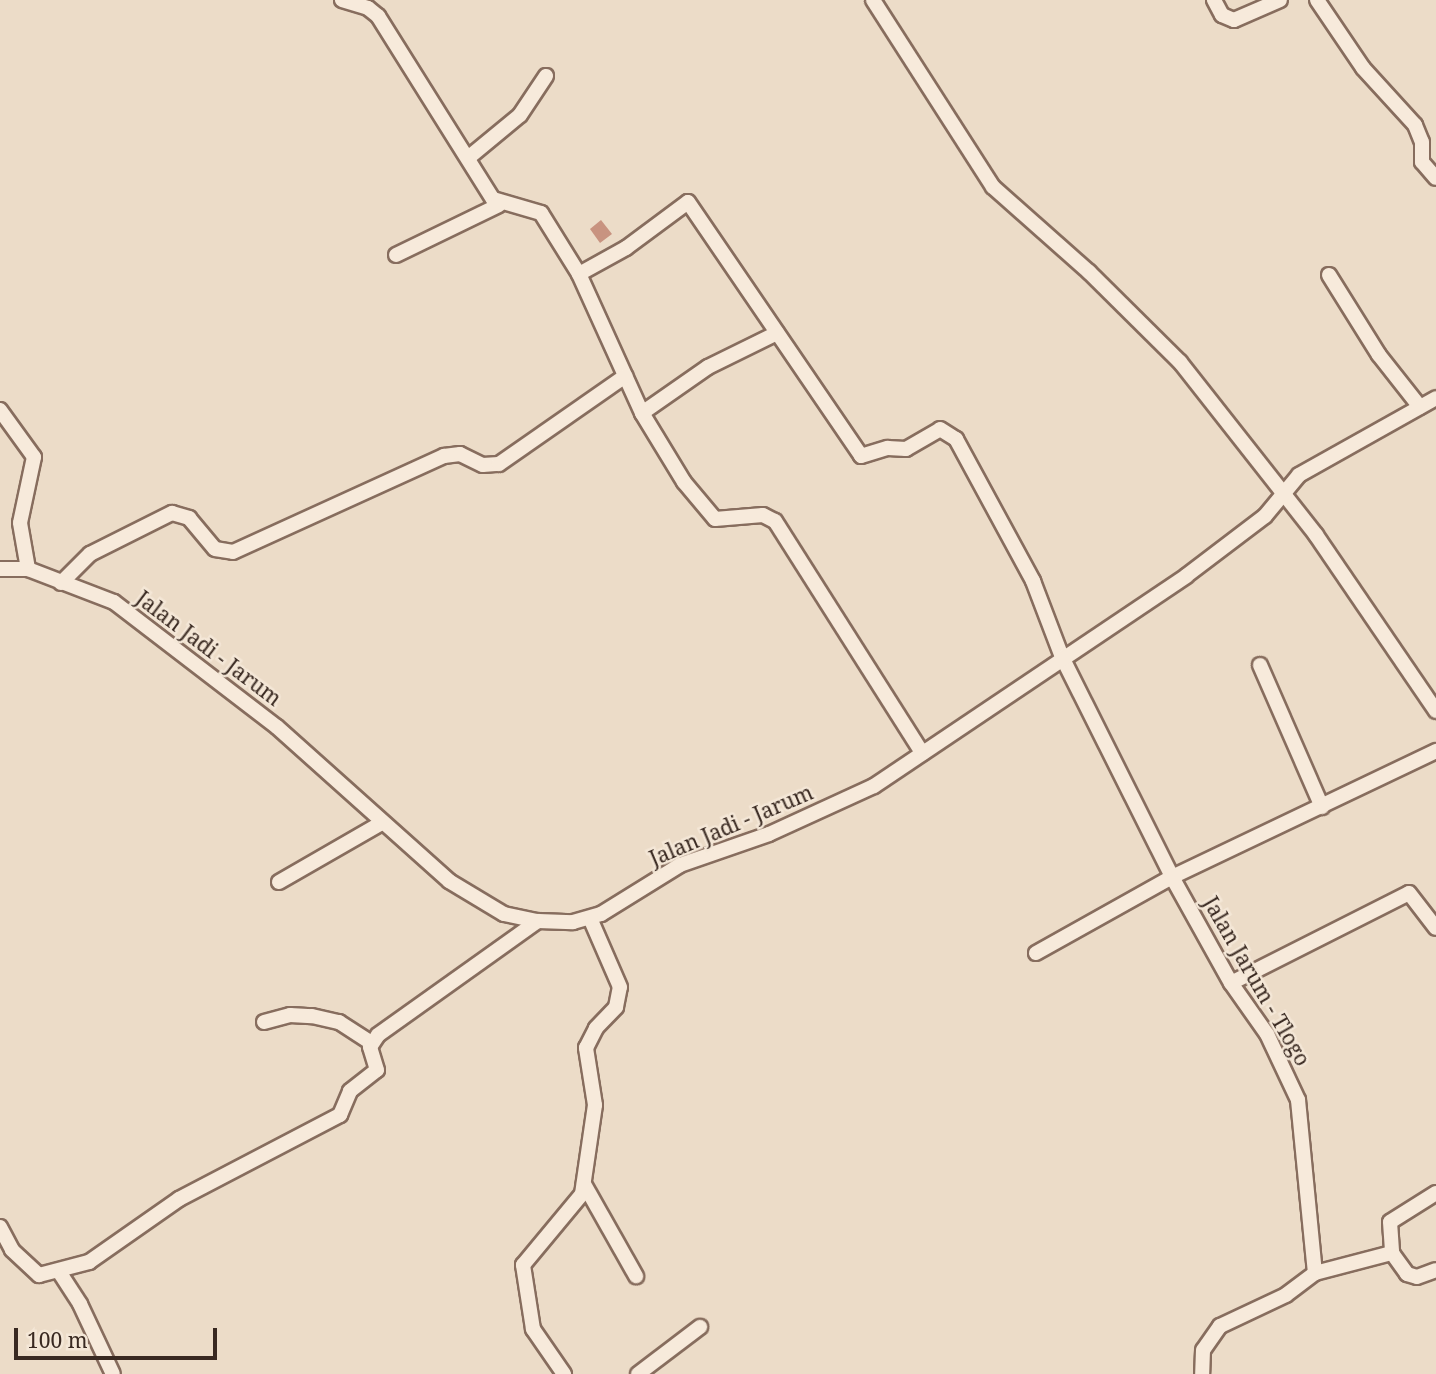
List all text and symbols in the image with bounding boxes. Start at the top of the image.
street label: Jalan Jadi - Jarum [131,585,287,711]
street label: Jalan Jadi - Jarum [645,779,817,871]
street label: Jalan Jarum - Tlogo [1198,892,1316,1070]
scale bar [18,1314,220,1358]
text: 100 m [27,1326,88,1354]

